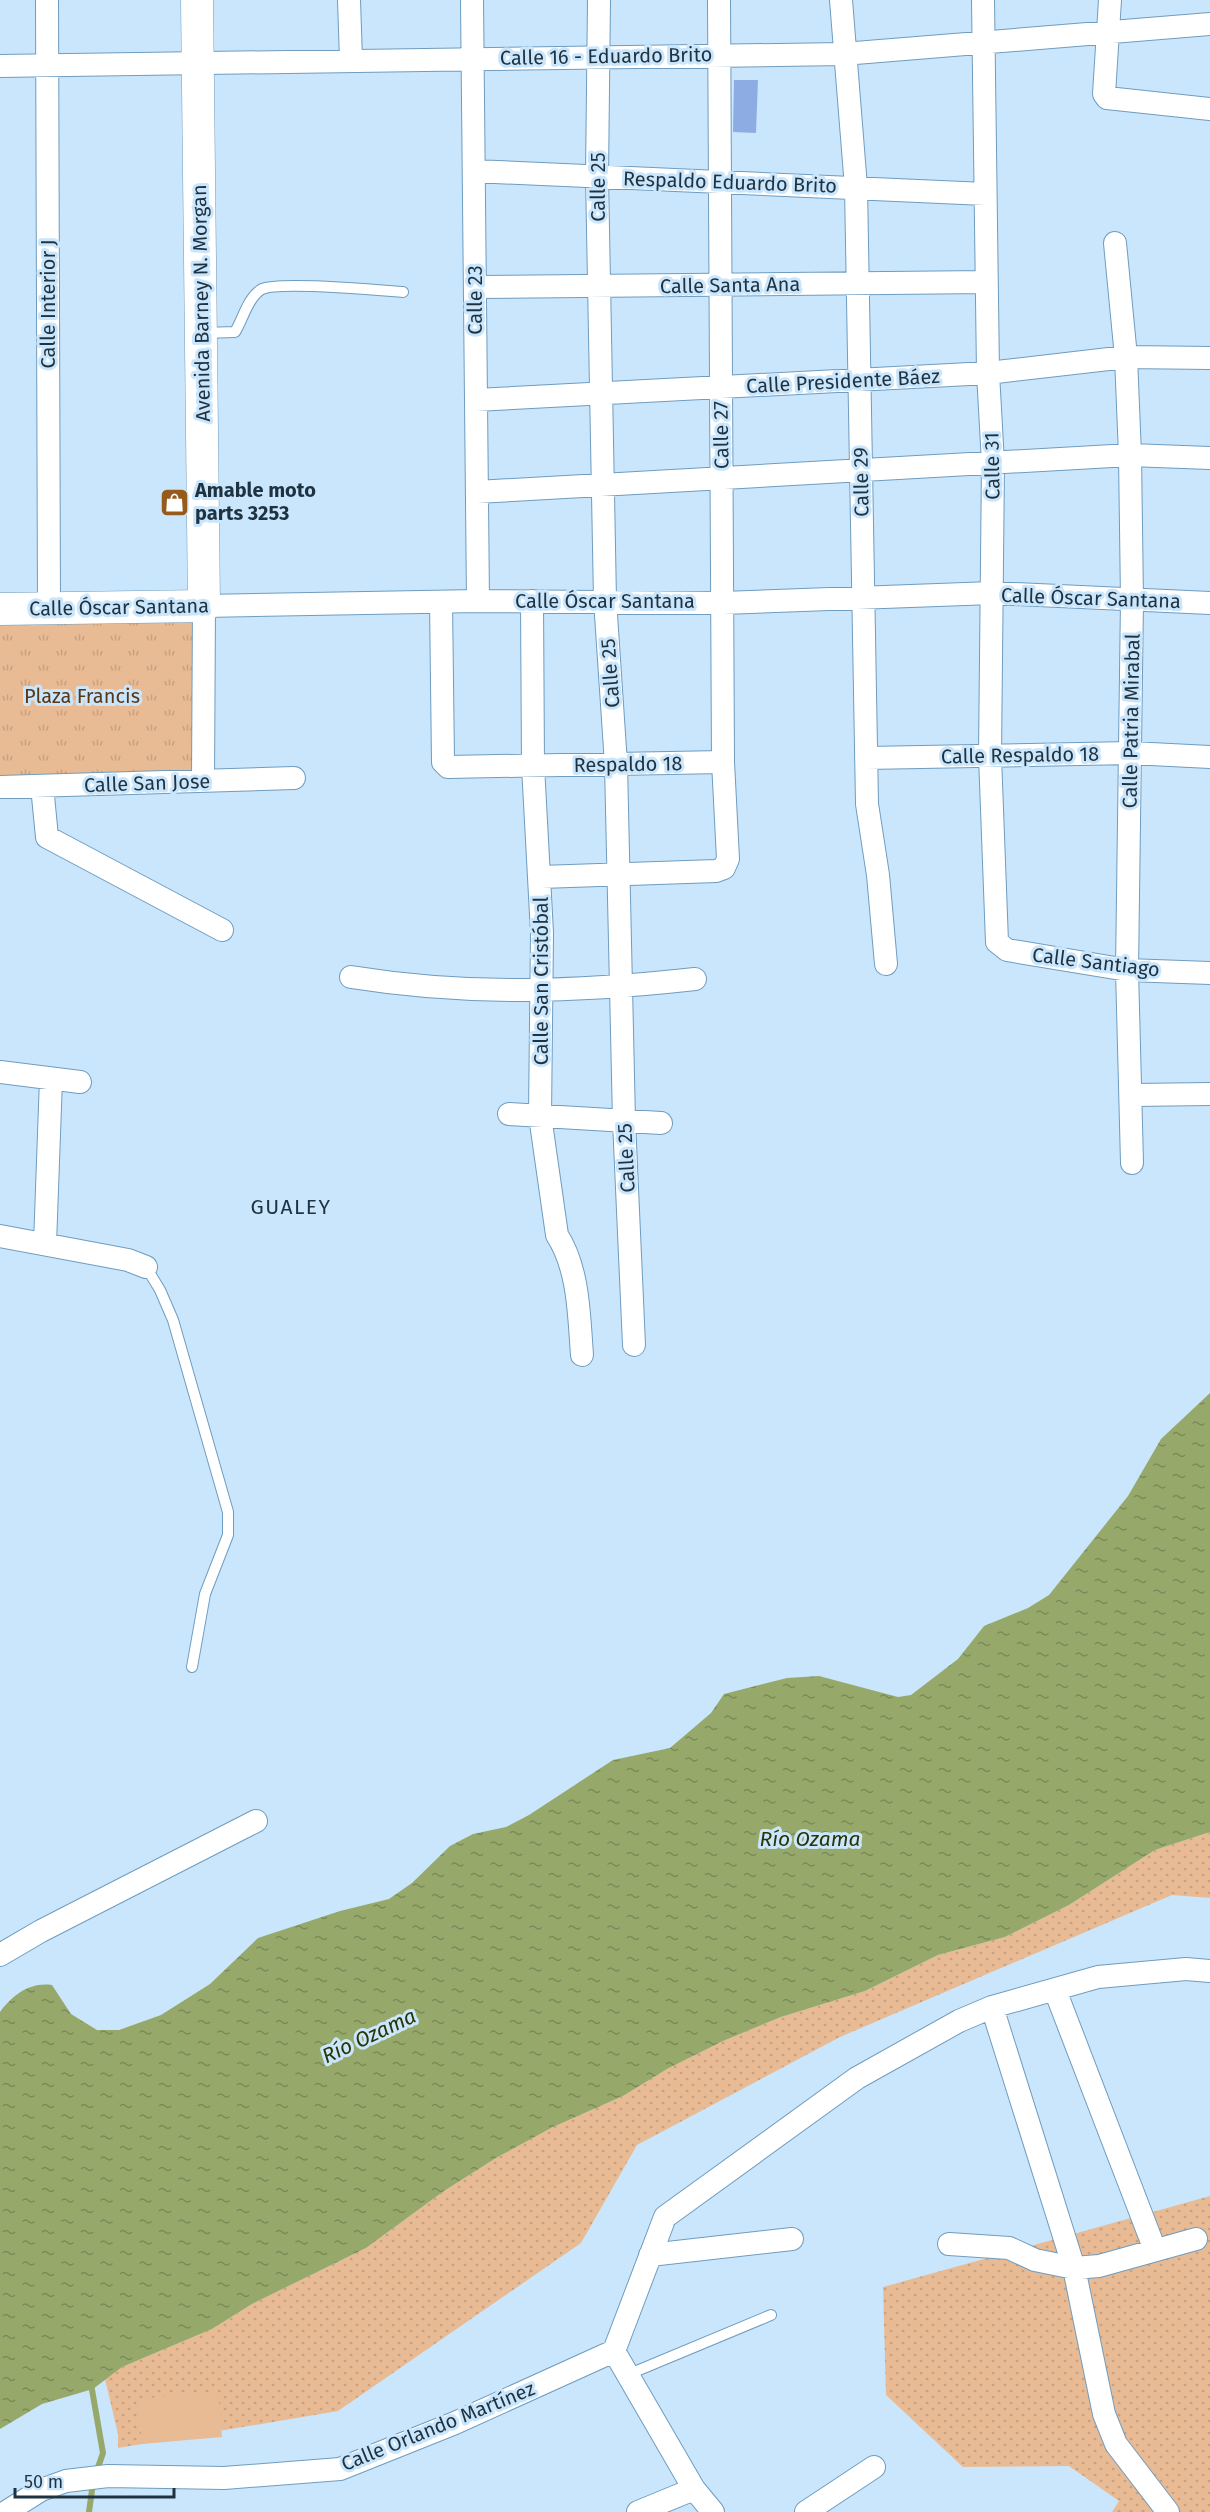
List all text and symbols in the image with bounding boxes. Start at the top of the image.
street label: Calle 16 - Eduardo Brito [500,42,712,70]
street label: Calle 25 [586,152,610,222]
street label: Respaldo Eduardo Brito [623,166,837,198]
street label: Avenida Barney N. Morgan [187,184,215,422]
street label: Calle Interior J [36,239,60,369]
street label: Calle 23 [463,265,487,335]
street label: Calle Santa Ana [660,272,800,298]
street label: Calle Presidente Báez [746,364,941,398]
street label: Calle 27 [708,401,734,469]
street label: Calle 31 [979,432,1005,500]
street label: Calle 29 [848,447,874,517]
place label: Amable moto parts 3253 [194,478,316,525]
shop icon: Amable moto parts 3253 [158,486,190,518]
street label: Calle Óscar Santana [1001,583,1181,613]
street label: Calle Óscar Santana [515,589,695,613]
street label: Calle Óscar Santana [29,593,209,621]
street label: Calle Patria Mirabal [1117,633,1145,809]
street label: Calle 25 [596,638,624,708]
park label: Plaza Francis [24,684,140,708]
street label: Calle Respaldo 18 [941,742,1099,768]
street label: Respaldo 18 [573,751,683,777]
street label: Calle San Jose [83,769,211,797]
street label: Calle San Cristóbal [529,897,553,1065]
street label: Calle Santiago [1031,942,1161,982]
street label: Calle 25 [612,1123,640,1193]
district label: GUALEY [250,1194,332,1220]
water label: Río Ozama [760,1826,860,1852]
water label: Río Ozama [318,2003,420,2069]
street label: Calle Orlando Martínez [338,2376,539,2476]
scale bar [15,2461,174,2499]
text: 50 m [24,2471,63,2493]

